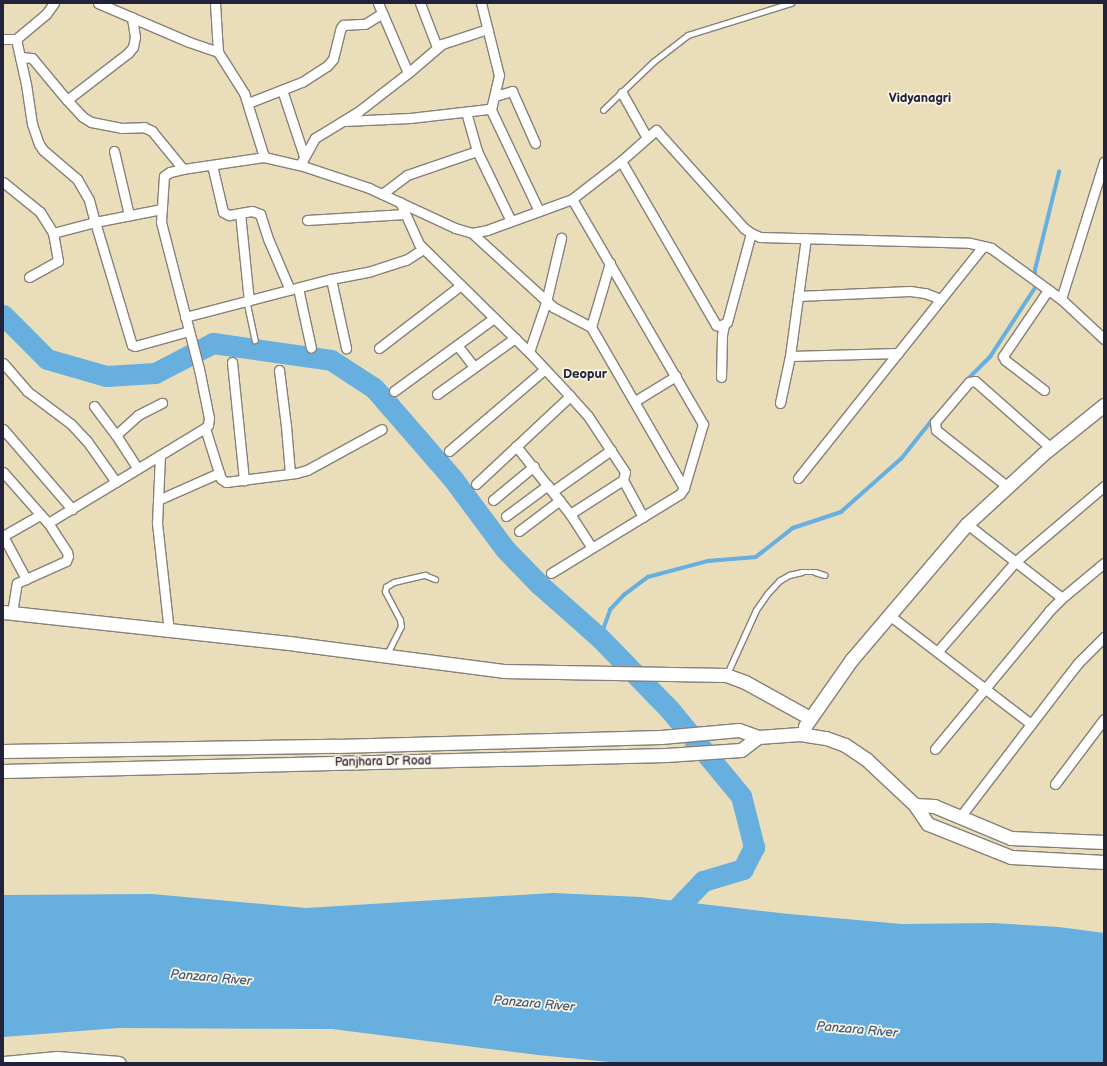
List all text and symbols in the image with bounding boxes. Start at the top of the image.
district label: Vidyanagri [889,90,951,106]
district label: Deopur [563,366,607,382]
street label: Panjhara Dr Road [335,754,431,770]
water label: Panzara River [170,967,252,989]
water label: Panzara River [493,993,575,1015]
water label: Panzara River [816,1019,898,1041]

